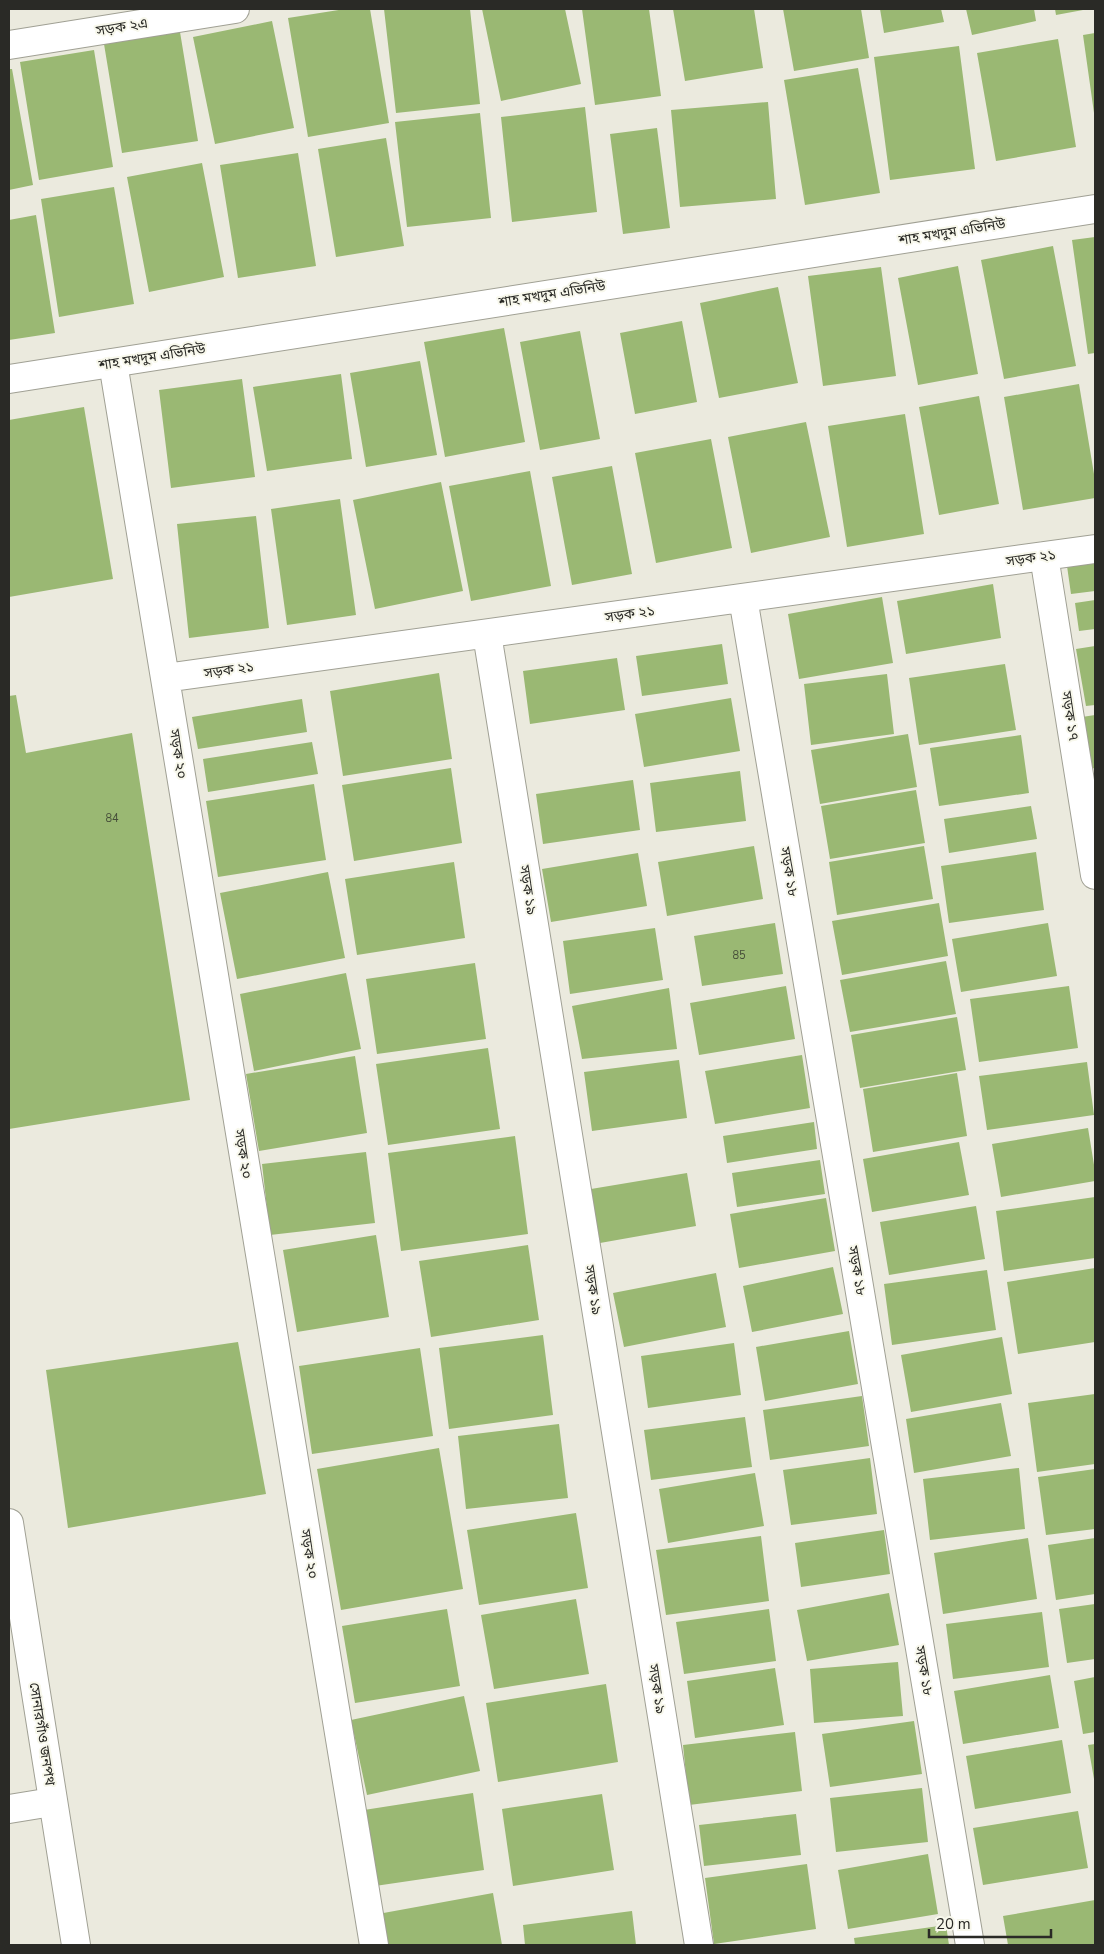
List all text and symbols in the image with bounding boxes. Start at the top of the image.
street label: সড়ক ২এ [94,14,149,41]
street label: শাহ মখদুম এভিনিউ [896,214,1008,250]
street label: শাহ মখদুম এভিনিউ [496,276,608,312]
street label: শাহ মখদুম এভিনিউ [96,339,208,375]
street label: সড়ক ২১ [1004,545,1057,571]
street label: সড়ক ২১ [603,601,656,627]
street label: সড়ক ২১ [202,657,255,683]
street label: সড়ক ১৭ [1057,689,1083,742]
street label: সড়ক ২০ [165,727,191,780]
house number: 84 [105,811,119,826]
street label: সড়ক ১৮ [775,845,803,898]
street label: সড়ক ১৯ [515,863,541,916]
house number: 85 [732,948,746,963]
street label: সড়ক ২০ [230,1127,256,1180]
street label: সড়ক ১৮ [843,1244,871,1297]
street label: সড়ক ১৯ [580,1263,606,1316]
street label: সড়ক ২০ [296,1527,322,1580]
street label: সড়ক ১৮ [910,1644,938,1697]
street label: সড়ক ১৯ [644,1662,670,1715]
street label: সোনারগাঁও জনপথ [24,1681,60,1788]
scale bar [929,1906,1052,1938]
text: 20 m [936,1914,971,1934]

